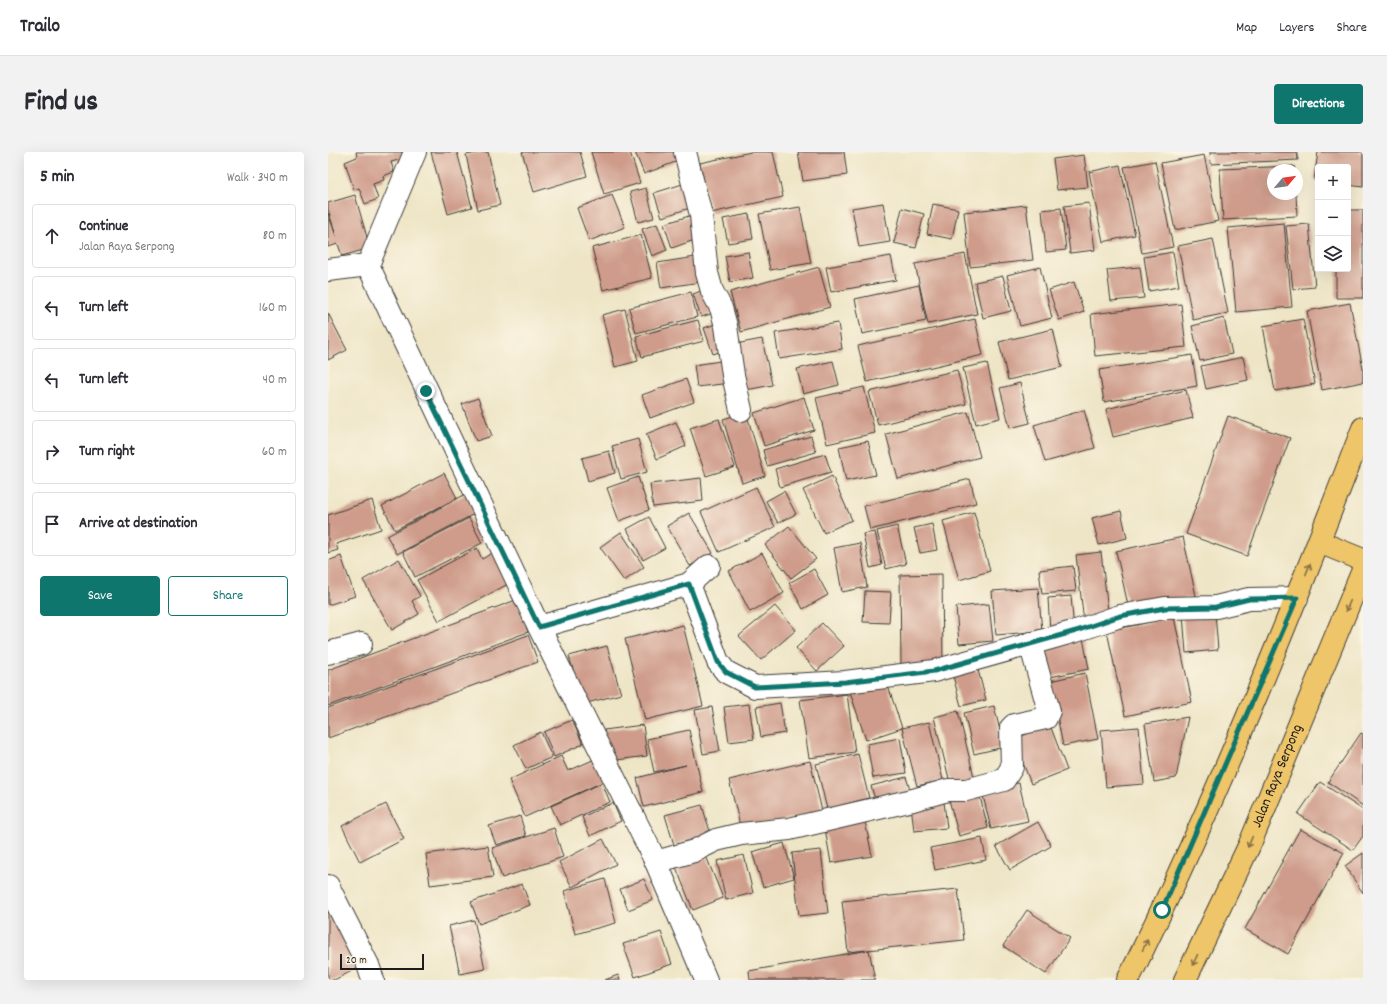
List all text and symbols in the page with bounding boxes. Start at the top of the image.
text: Trailo [20,14,60,41]
text: Map [1236,18,1257,38]
text: Layers [1279,18,1314,38]
text: Share [1336,18,1367,38]
text: Find us [24,84,98,124]
button: Directions [1274,84,1363,124]
north arrow [1267,164,1303,200]
map controls [1315,164,1351,272]
button: + [1315,164,1351,200]
text: 5 min [40,166,74,190]
text: Walk · 340 m [227,169,288,188]
button: − [1315,200,1351,236]
text: Continue [79,216,128,238]
icon: ahead [41,225,63,247]
text: 80 m [263,227,287,246]
button: layers [1315,236,1351,272]
text: Jalan Raya Serpong [79,238,175,257]
icon: left [41,297,63,319]
text: Turn left [79,297,128,319]
text: 160 m [259,299,287,318]
icon: left [41,369,63,391]
text: Turn left [79,369,128,391]
text: 40 m [263,371,287,390]
route end [417,382,435,400]
icon: right [41,441,63,463]
text: Turn right [79,441,135,463]
text: 60 m [262,443,287,462]
icon: arrive [41,513,63,535]
text: Arrive at destination [79,513,197,535]
one-way arrow [1305,564,1313,576]
button: Save [40,576,160,616]
button: Share [168,576,288,616]
one-way arrow [1344,599,1351,611]
street label: Jalan Raya Serpong [1247,721,1309,831]
one-way arrow [1246,836,1253,848]
route start [1153,901,1171,919]
one-way arrow [1142,939,1149,951]
scale bar [340,952,424,971]
text: 20 m [346,953,367,969]
one-way arrow [1191,954,1198,966]

